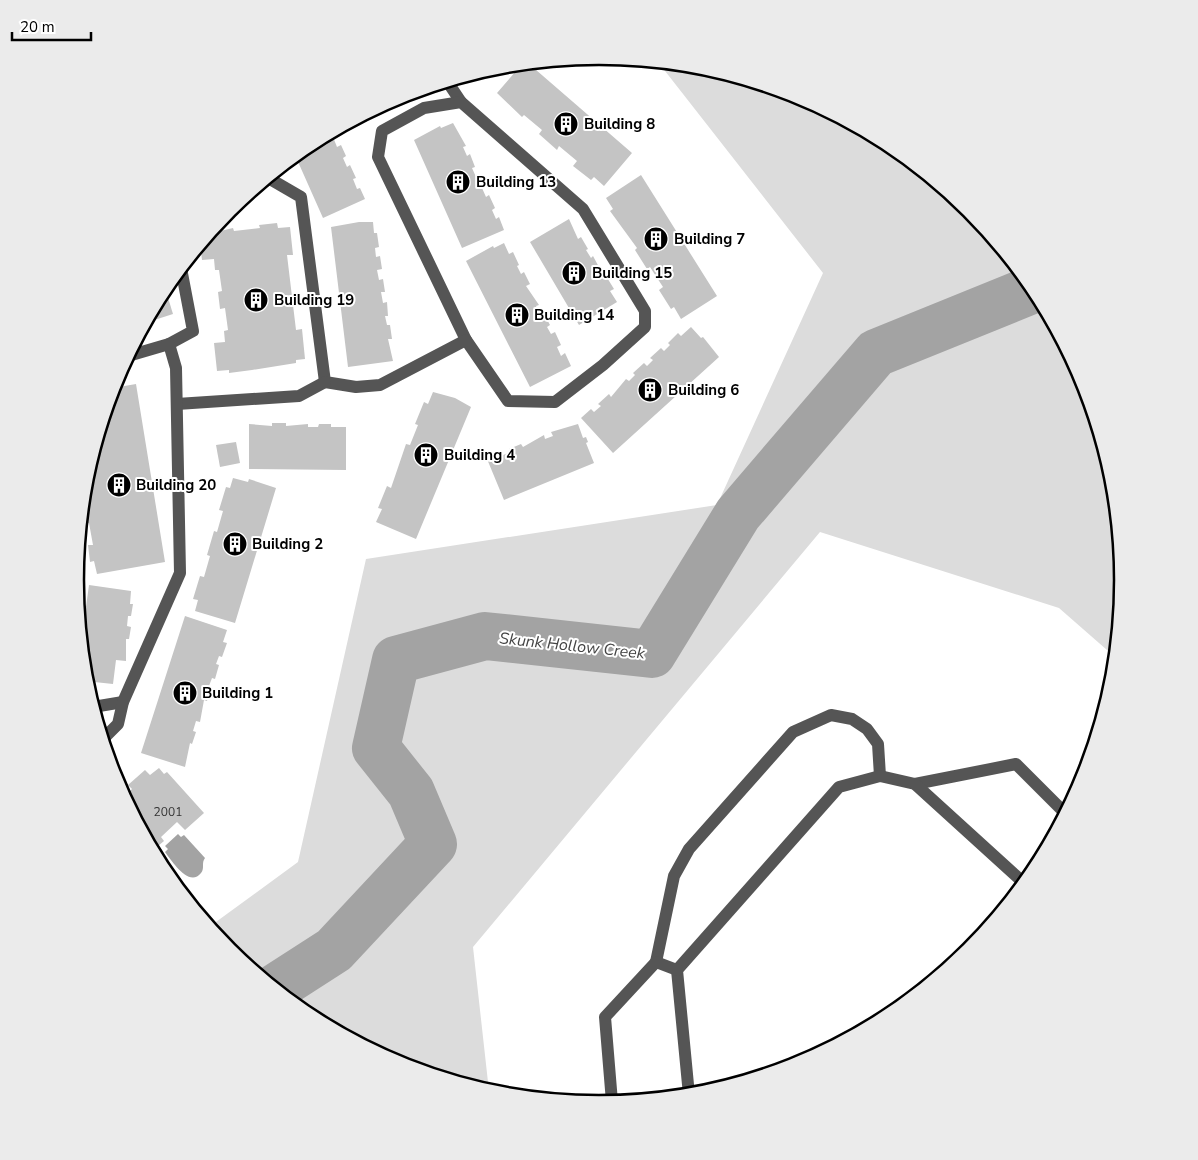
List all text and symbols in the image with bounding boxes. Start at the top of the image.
scale bar [12,10,91,42]
text: 20 m [20,17,55,37]
building icon: Building 8 [553,111,579,137]
place label: Building 8 [584,114,655,134]
building icon: Building 13 [445,169,471,195]
place label: Building 13 [476,172,556,192]
building icon: Building 7 [643,226,669,252]
place label: Building 7 [674,229,745,249]
building icon: Building 15 [561,260,587,286]
place label: Building 15 [592,263,672,283]
building icon: Building 19 [243,287,269,313]
place label: Building 19 [274,290,354,310]
building icon: Building 14 [504,302,530,328]
place label: Building 14 [534,305,614,325]
building icon: Building 6 [637,377,663,403]
place label: Building 6 [668,380,739,400]
building icon: Building 4 [413,442,439,468]
place label: Building 4 [444,445,515,465]
building icon: Building 20 [106,472,132,498]
place label: Building 20 [136,475,216,495]
building icon: Building 2 [222,531,248,557]
place label: Building 2 [252,534,323,554]
water label: Skunk Hollow Creek [498,627,647,665]
building icon: Building 1 [172,680,198,706]
place label: Building 1 [202,683,273,703]
house number: 2001 [154,804,182,820]

